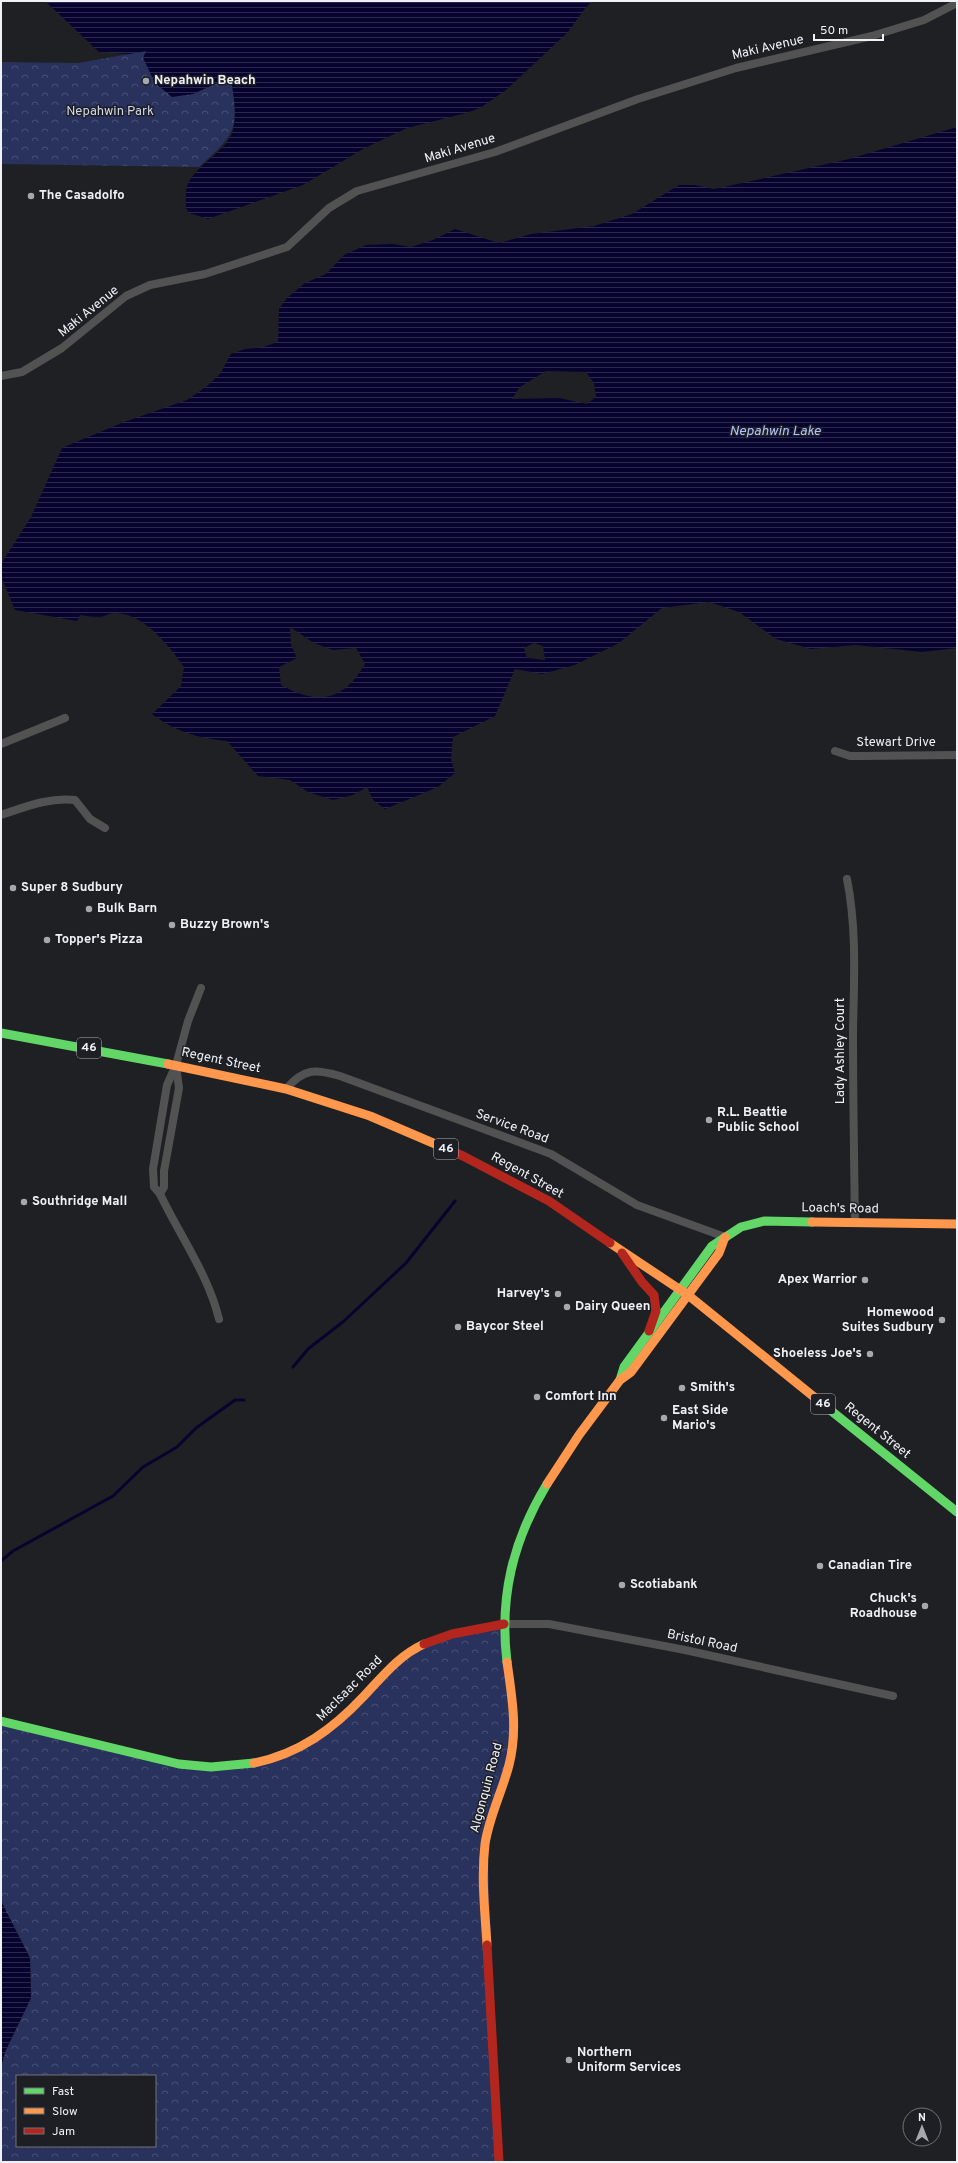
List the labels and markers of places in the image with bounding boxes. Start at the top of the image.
place label: Nepahwin Beach [154,73,256,89]
marker: Nepahwin Beach [141,76,151,86]
place label: The Casadolfo [39,188,125,204]
marker: The Casadolfo [26,191,36,201]
place label: Super 8 Sudbury [21,880,123,896]
marker: Super 8 Sudbury [8,883,18,893]
place label: Bulk Barn [97,901,157,917]
marker: Bulk Barn [84,904,94,914]
place label: Buzzy Brown's [180,917,270,933]
marker: Buzzy Brown's [167,920,177,930]
place label: Topper's Pizza [55,932,143,948]
marker: Topper's Pizza [42,935,52,945]
place label: R.L. Beattie Public School [717,1105,799,1136]
marker: R.L. Beattie Public School [704,1115,714,1125]
place label: Southridge Mall [32,1194,127,1210]
marker: Southridge Mall [19,1197,29,1207]
place label: Apex Warrior [778,1272,858,1288]
marker: Apex Warrior [860,1275,870,1285]
place label: Harvey's [497,1286,550,1302]
marker: Harvey's [553,1289,563,1299]
place label: Dairy Queen [575,1299,651,1315]
marker: Dairy Queen [562,1302,572,1312]
place label: Homewood Suites Sudbury [842,1305,935,1336]
marker: Homewood Suites Sudbury [937,1315,947,1325]
place label: Baycor Steel [466,1319,544,1335]
marker: Baycor Steel [453,1322,463,1332]
place label: Shoeless Joe's [773,1346,862,1362]
marker: Shoeless Joe's [865,1349,875,1359]
place label: Smith's [690,1380,735,1396]
marker: Smith's [677,1383,687,1393]
place label: Comfort Inn [545,1389,617,1405]
marker: Comfort Inn [532,1392,542,1402]
place label: East Side Mario's [672,1403,728,1434]
marker: East Side Mario's [659,1413,669,1423]
place label: Canadian Tire [828,1558,912,1574]
marker: Canadian Tire [815,1561,825,1571]
place label: Scotiabank [630,1577,698,1593]
marker: Scotiabank [617,1580,627,1590]
place label: Chuck's Roadhouse [850,1591,917,1622]
marker: Chuck's Roadhouse [920,1601,930,1611]
place label: Northern Uniform Services [577,2045,681,2076]
marker: Northern Uniform Services [564,2055,574,2065]

